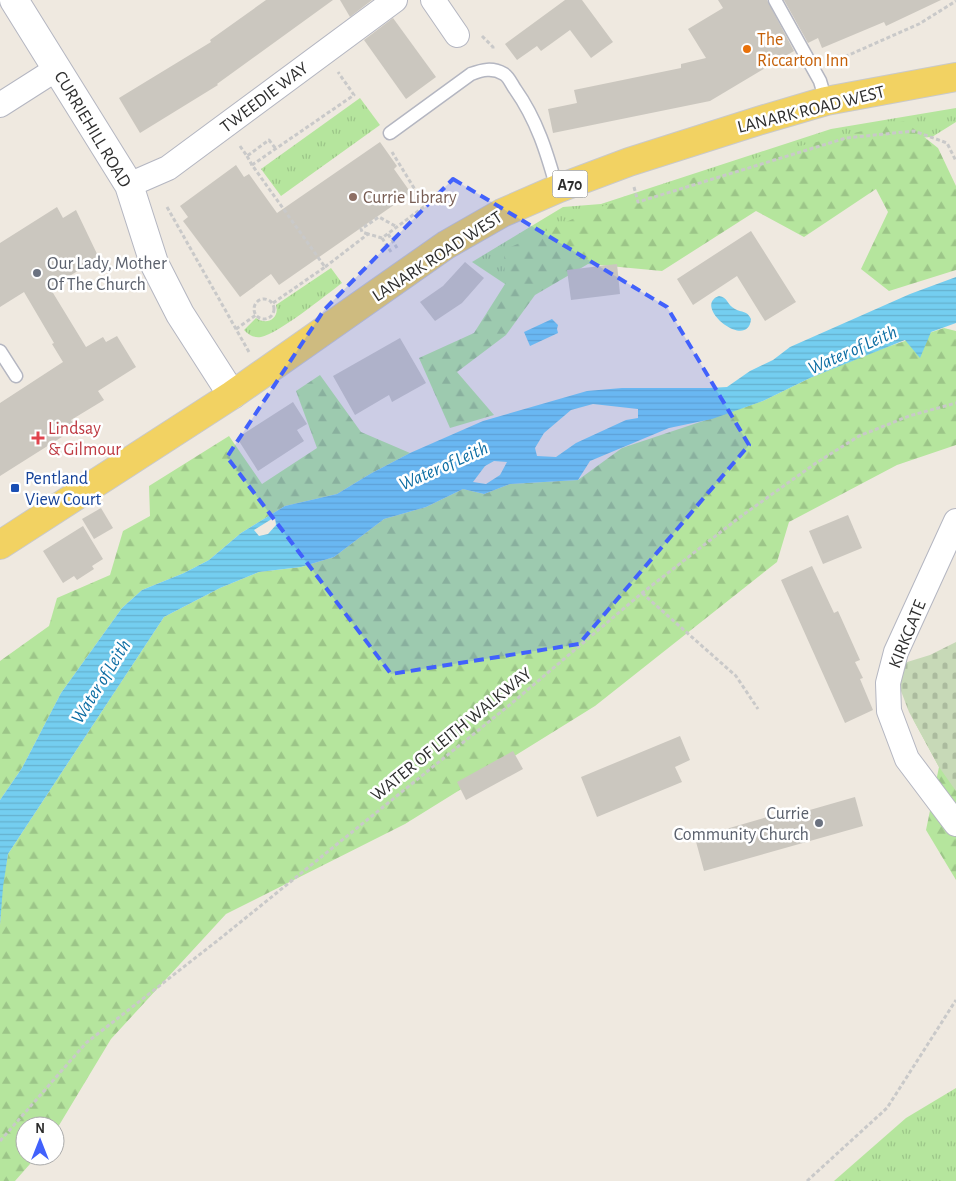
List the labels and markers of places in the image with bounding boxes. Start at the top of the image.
place label: The Riccarton Inn [757,31,848,70]
marker: The Riccarton Inn [741,43,753,55]
place label: Currie Library [363,189,457,207]
marker: Currie Library [347,191,359,203]
place label: Our Lady, Mother Of The Church [47,255,167,294]
marker: Our Lady, Mother Of The Church [31,267,43,279]
place label: Lindsay & Gilmour [48,420,121,459]
marker: Lindsay & Gilmour [32,432,44,444]
place label: Pentland View Court [25,470,102,509]
marker: Pentland View Court [9,482,21,494]
place label: Currie Community Church [674,805,809,844]
marker: Currie Community Church [813,817,825,829]

